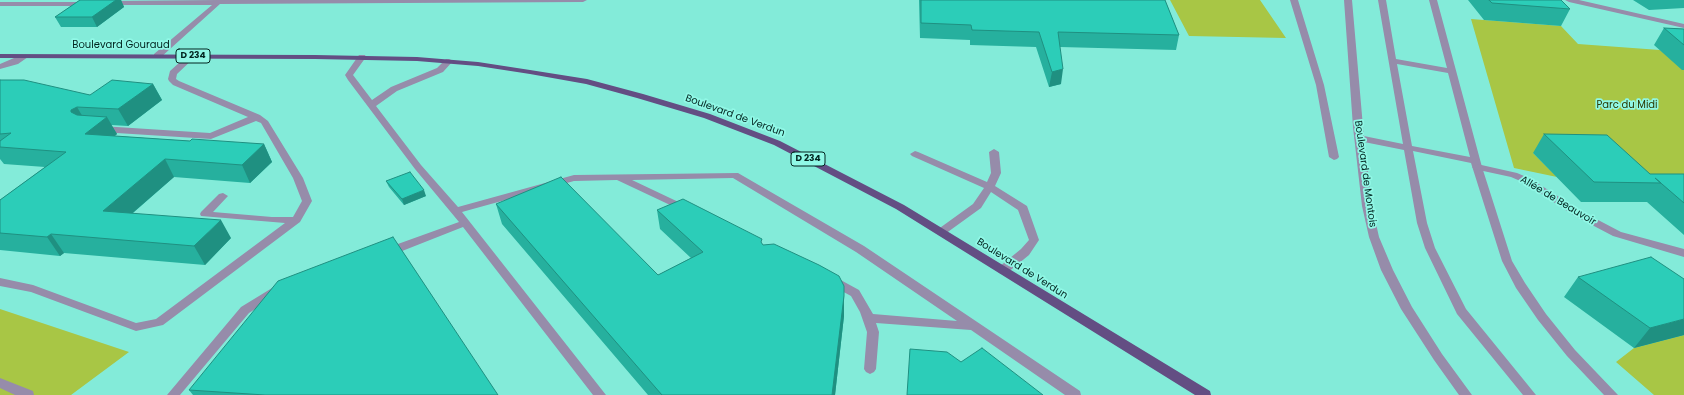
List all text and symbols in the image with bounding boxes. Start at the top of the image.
street label: Boulevard Gouraud [72,39,170,51]
road number: D 234 [176,49,210,63]
street label: Boulevard de Verdun [684,92,786,140]
park label: Parc du Midi [1596,99,1658,111]
street label: Boulevard de Montois [1352,120,1378,228]
road number: D 234 [791,152,825,166]
street label: Allée de Beauvoir [1518,174,1598,228]
street label: Boulevard de Verdun [974,236,1070,302]

